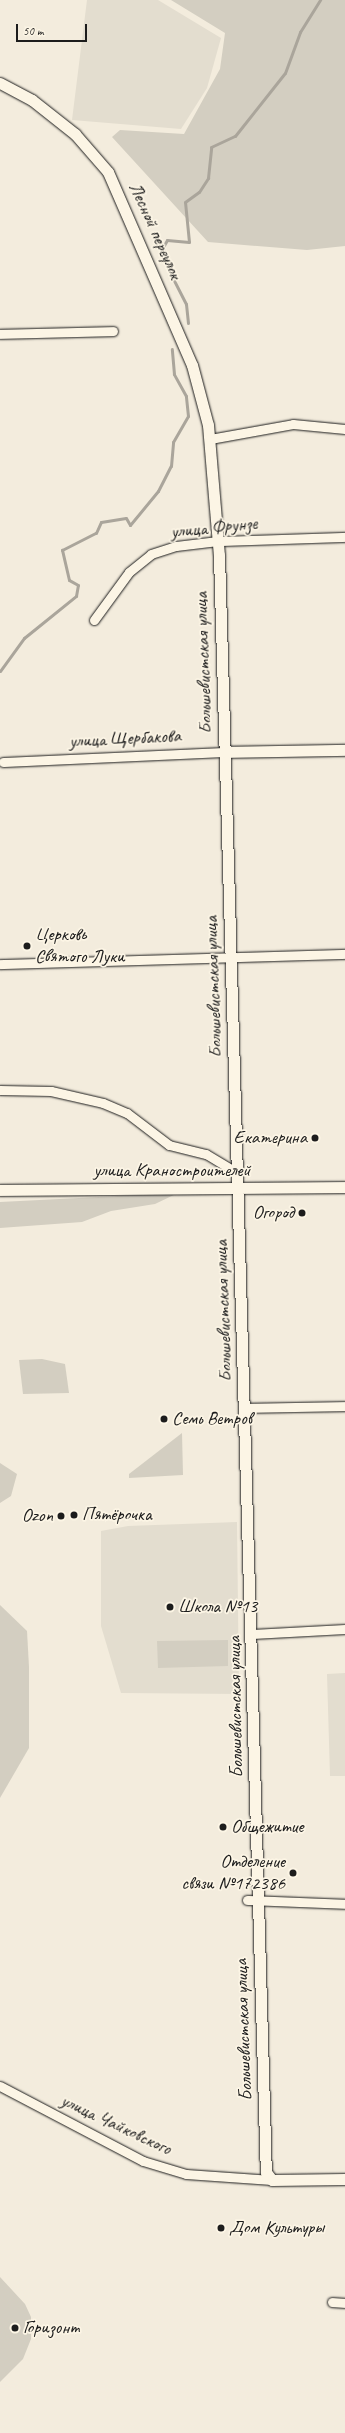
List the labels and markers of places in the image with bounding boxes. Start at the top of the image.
place label: Церковь Святого Луки [35,924,124,968]
marker: Церковь Святого Луки [22,941,32,951]
place label: Екатерина [233,1127,307,1149]
marker: Екатерина [310,1133,320,1143]
place label: Огород [253,1202,294,1224]
marker: Огород [297,1208,307,1218]
place label: Семь Ветров [172,1408,252,1430]
marker: Семь Ветров [159,1414,169,1424]
place label: Пятёрочка [82,1504,152,1526]
place label: Ozon [22,1505,53,1527]
marker: Пятёрочка [69,1510,79,1520]
marker: Ozon [56,1511,66,1521]
place label: Школа №13 [178,1596,257,1618]
marker: Школа №13 [165,1602,175,1612]
place label: Общежитие [231,1816,303,1838]
marker: Общежитие [218,1822,228,1832]
place label: Отделение связи №172386 [181,1851,285,1895]
marker: Отделение связи №172386 [288,1868,298,1878]
place label: Дом Культуры [229,2217,324,2239]
marker: Дом Культуры [216,2223,226,2233]
place label: Горизонт [23,2317,79,2339]
marker: Горизонт [10,2323,20,2333]

